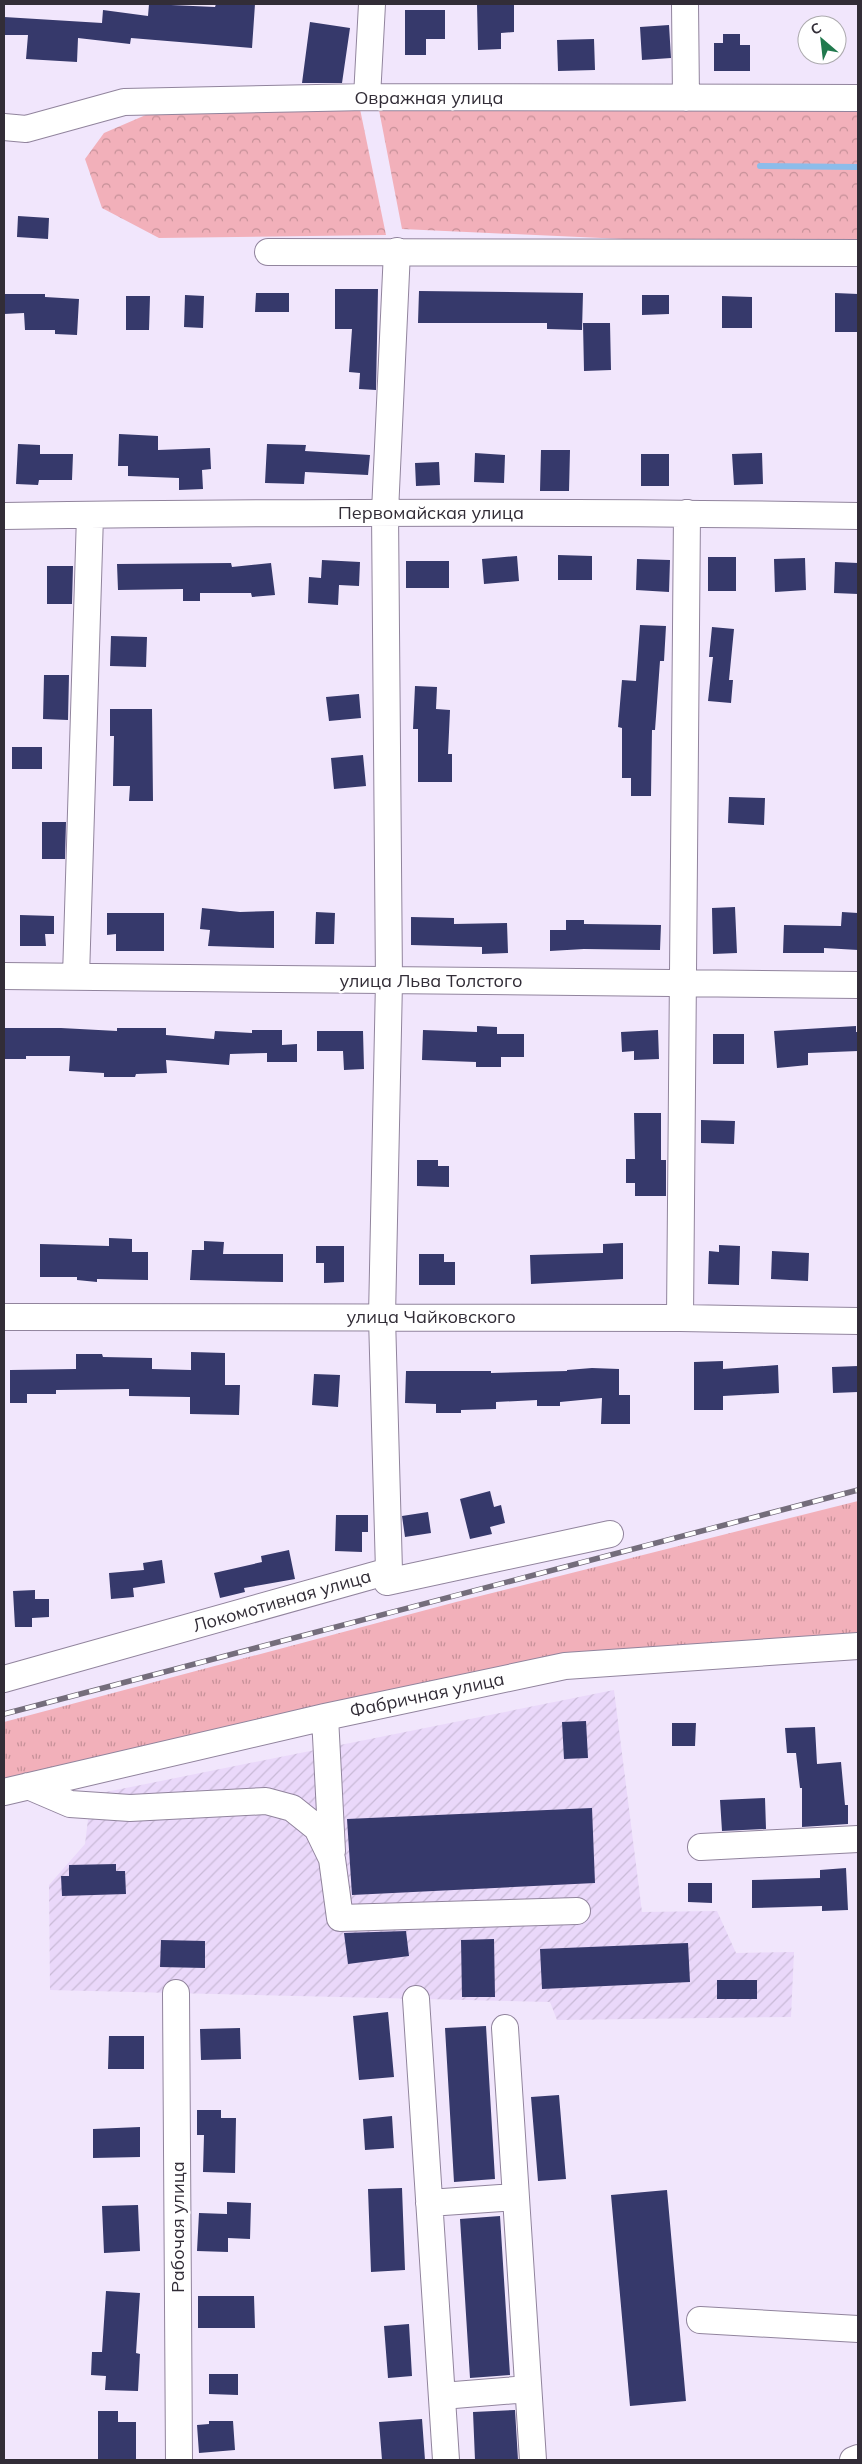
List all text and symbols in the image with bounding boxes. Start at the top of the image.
north arrow [797,15,847,65]
text: С [807,18,824,39]
street label: Овражная улица [354,86,504,109]
street label: Первомайская улица [338,501,524,524]
street label: улица Льва Толстого [340,969,522,992]
street label: улица Чайковского [346,1305,516,1328]
street label: Локомотивная улица [190,1564,374,1637]
street label: Фабричная улица [347,1667,506,1722]
street label: Рабочая улица [166,2161,189,2293]

